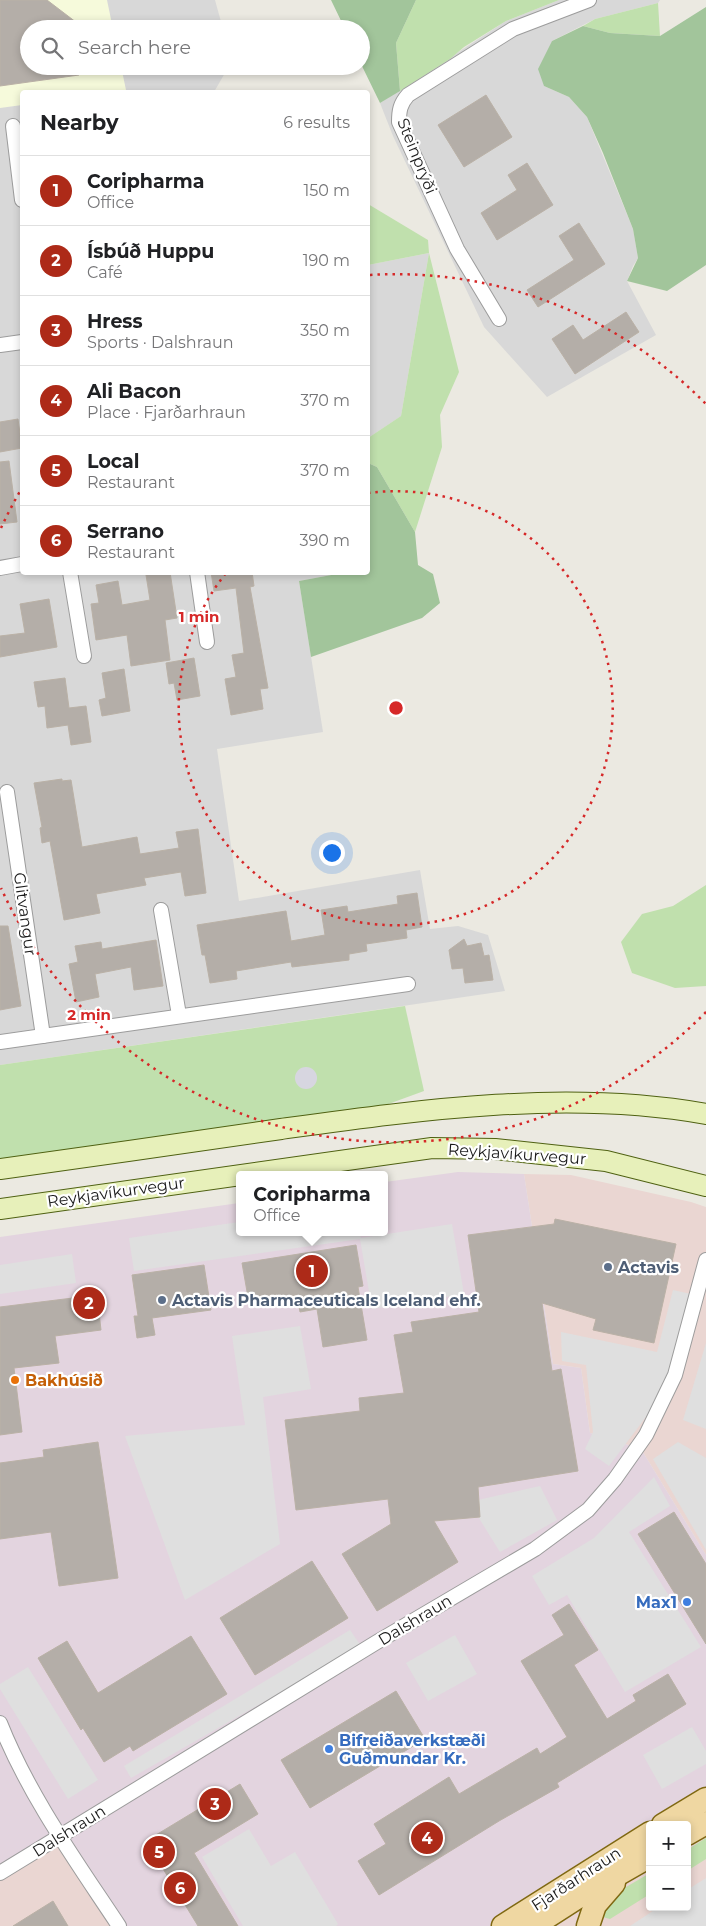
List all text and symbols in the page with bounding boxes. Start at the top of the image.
search box [20,20,370,75]
icon: search [38,34,66,62]
text: Search here [78,36,191,59]
text: Nearby [40,110,119,135]
text: 6 results [283,113,350,132]
street label: Steinprýði [393,115,441,197]
text: Coripharma [87,170,204,193]
text: 1 [53,181,59,200]
text: 150 m [303,181,350,200]
text: Office [87,193,134,212]
text: Ísbúð Huppu [87,240,214,263]
text: 2 [51,251,61,270]
text: 190 m [303,251,350,270]
text: Café [87,263,123,282]
text: Hress [87,310,143,333]
text: 3 [51,321,61,340]
text: 350 m [300,321,350,340]
text: Sports · Dalshraun [87,333,233,352]
text: Ali Bacon [87,380,181,403]
text: 4 [50,391,62,410]
text: 370 m [300,391,350,410]
text: Place · Fjarðarhraun [87,403,246,422]
text: Local [87,450,140,473]
text: 5 [51,461,61,480]
text: 370 m [300,461,350,480]
text: Restaurant [87,473,175,492]
text: Serrano [87,520,164,543]
text: 6 [51,531,61,550]
text: 390 m [299,531,350,550]
text: Restaurant [87,543,175,562]
text: 1 min [179,607,219,626]
centre of rings [387,699,405,717]
your location [319,840,345,866]
street label: Glitvangur [10,871,40,957]
text: 2 min [67,1005,111,1024]
street label: Reykjavíkurvegur [447,1140,587,1168]
popup [236,1171,388,1236]
street label: Reykjavíkurvegur [46,1173,186,1211]
text: Coripharma [253,1183,371,1206]
text: Office [253,1206,300,1225]
pin: 1 [296,1252,328,1290]
place label: Actavis [617,1258,680,1277]
marker: Actavis [602,1261,614,1273]
pin: 2 [73,1284,105,1322]
place label: Actavis Pharmaceuticals Iceland ehf. [171,1291,481,1310]
marker: Actavis Pharmaceuticals Iceland ehf. [156,1294,168,1306]
place label: Bakhúsið [25,1371,103,1390]
marker: Bakhúsið [9,1374,21,1386]
street label: Dalshraun [375,1591,455,1649]
place label: Max1 [636,1593,677,1612]
marker: Max1 [681,1596,693,1608]
place label: Bifreiðaverkstæði Guðmundar Kr. [339,1731,486,1768]
marker: Bifreiðaverkstæði Guðmundar Kr. [323,1743,335,1755]
pin: 3 [199,1785,231,1823]
street label: Dalshraun [29,1801,109,1861]
pin: 4 [411,1819,443,1857]
map controls [646,1821,691,1911]
button: + [646,1821,691,1866]
pin: 5 [143,1833,175,1871]
street label: Fjarðarhraun [528,1843,624,1915]
button: − [646,1866,691,1911]
pin: 6 [164,1869,196,1907]

